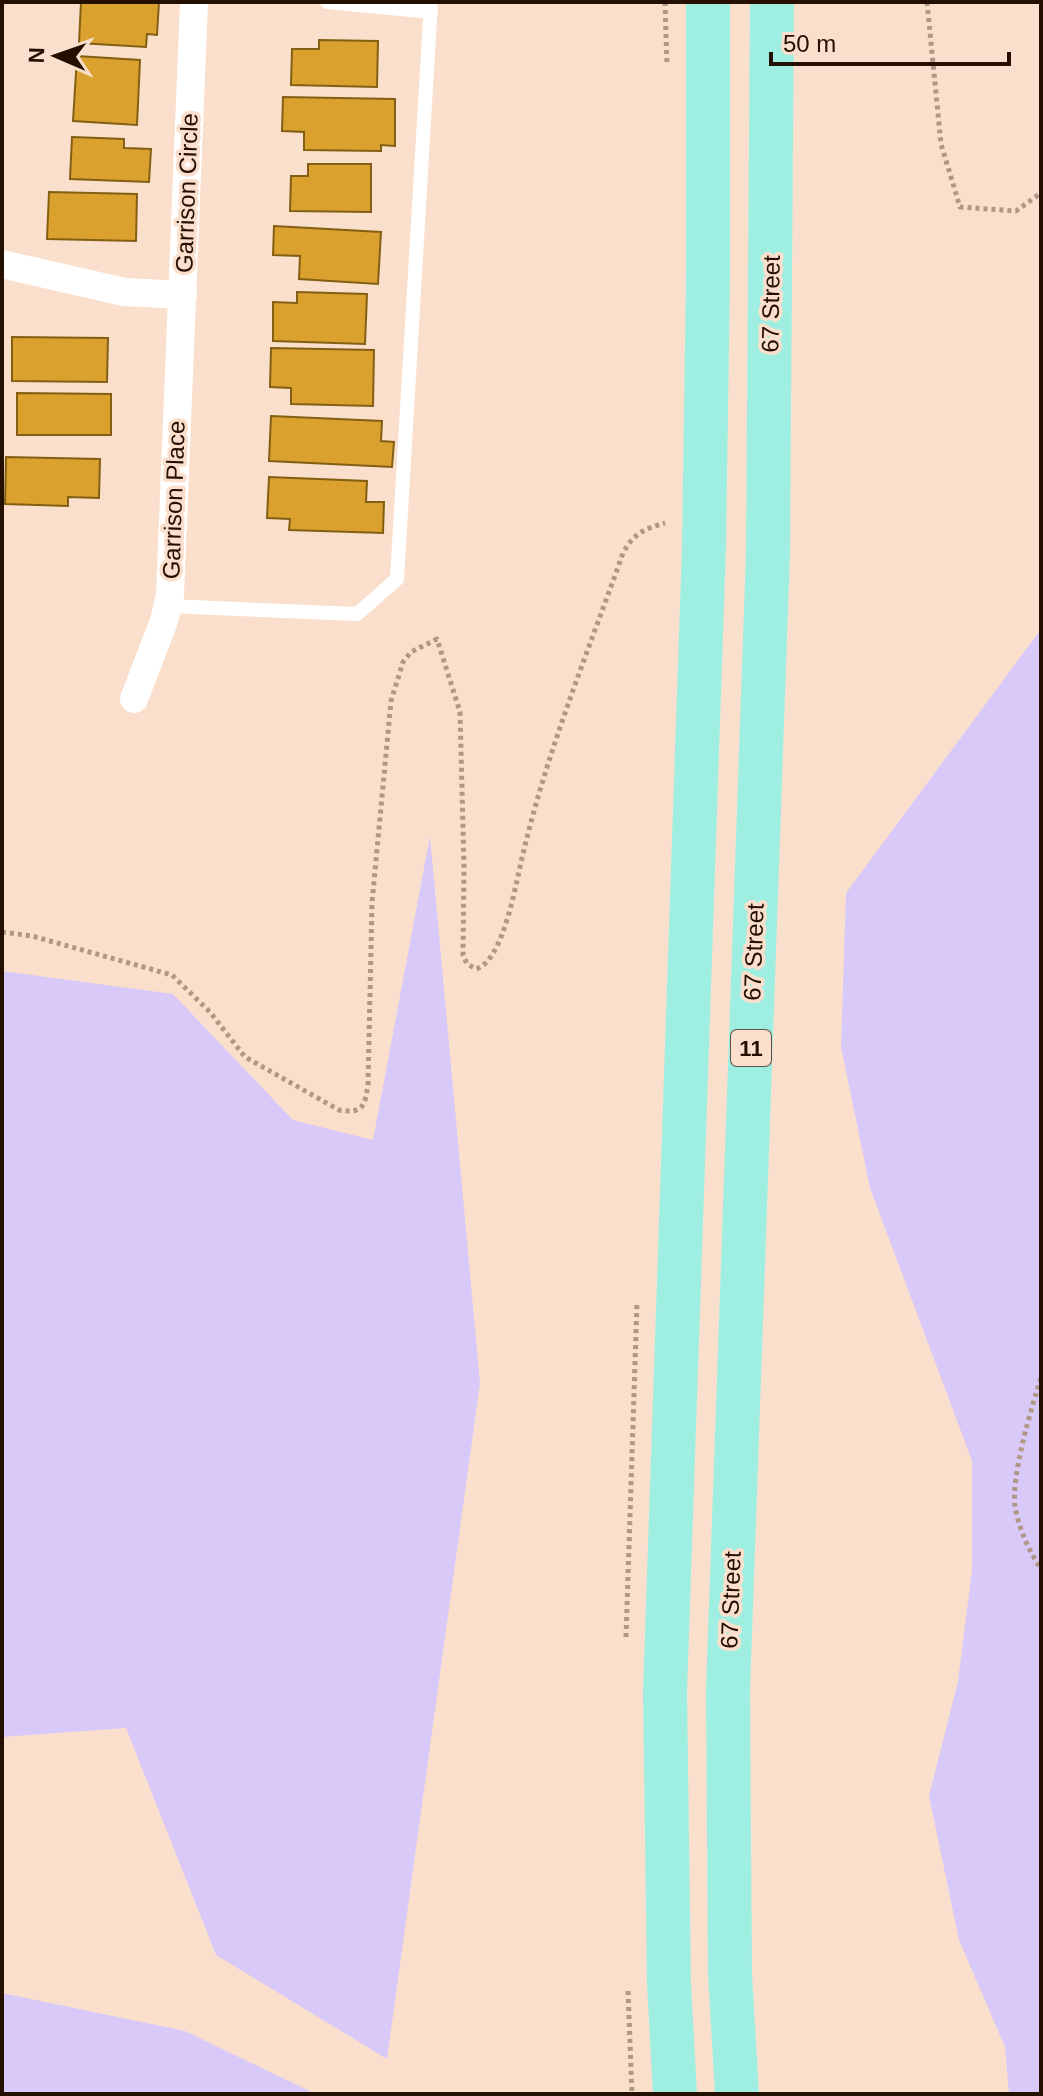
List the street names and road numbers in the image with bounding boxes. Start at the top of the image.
street label: Garrison Circle [170,113,203,273]
street label: 67 Street [756,255,785,353]
street label: Garrison Place [157,420,190,580]
street label: 67 Street [738,903,769,1001]
road number: 11 [731,1030,771,1066]
street label: 67 Street [715,1551,746,1649]

